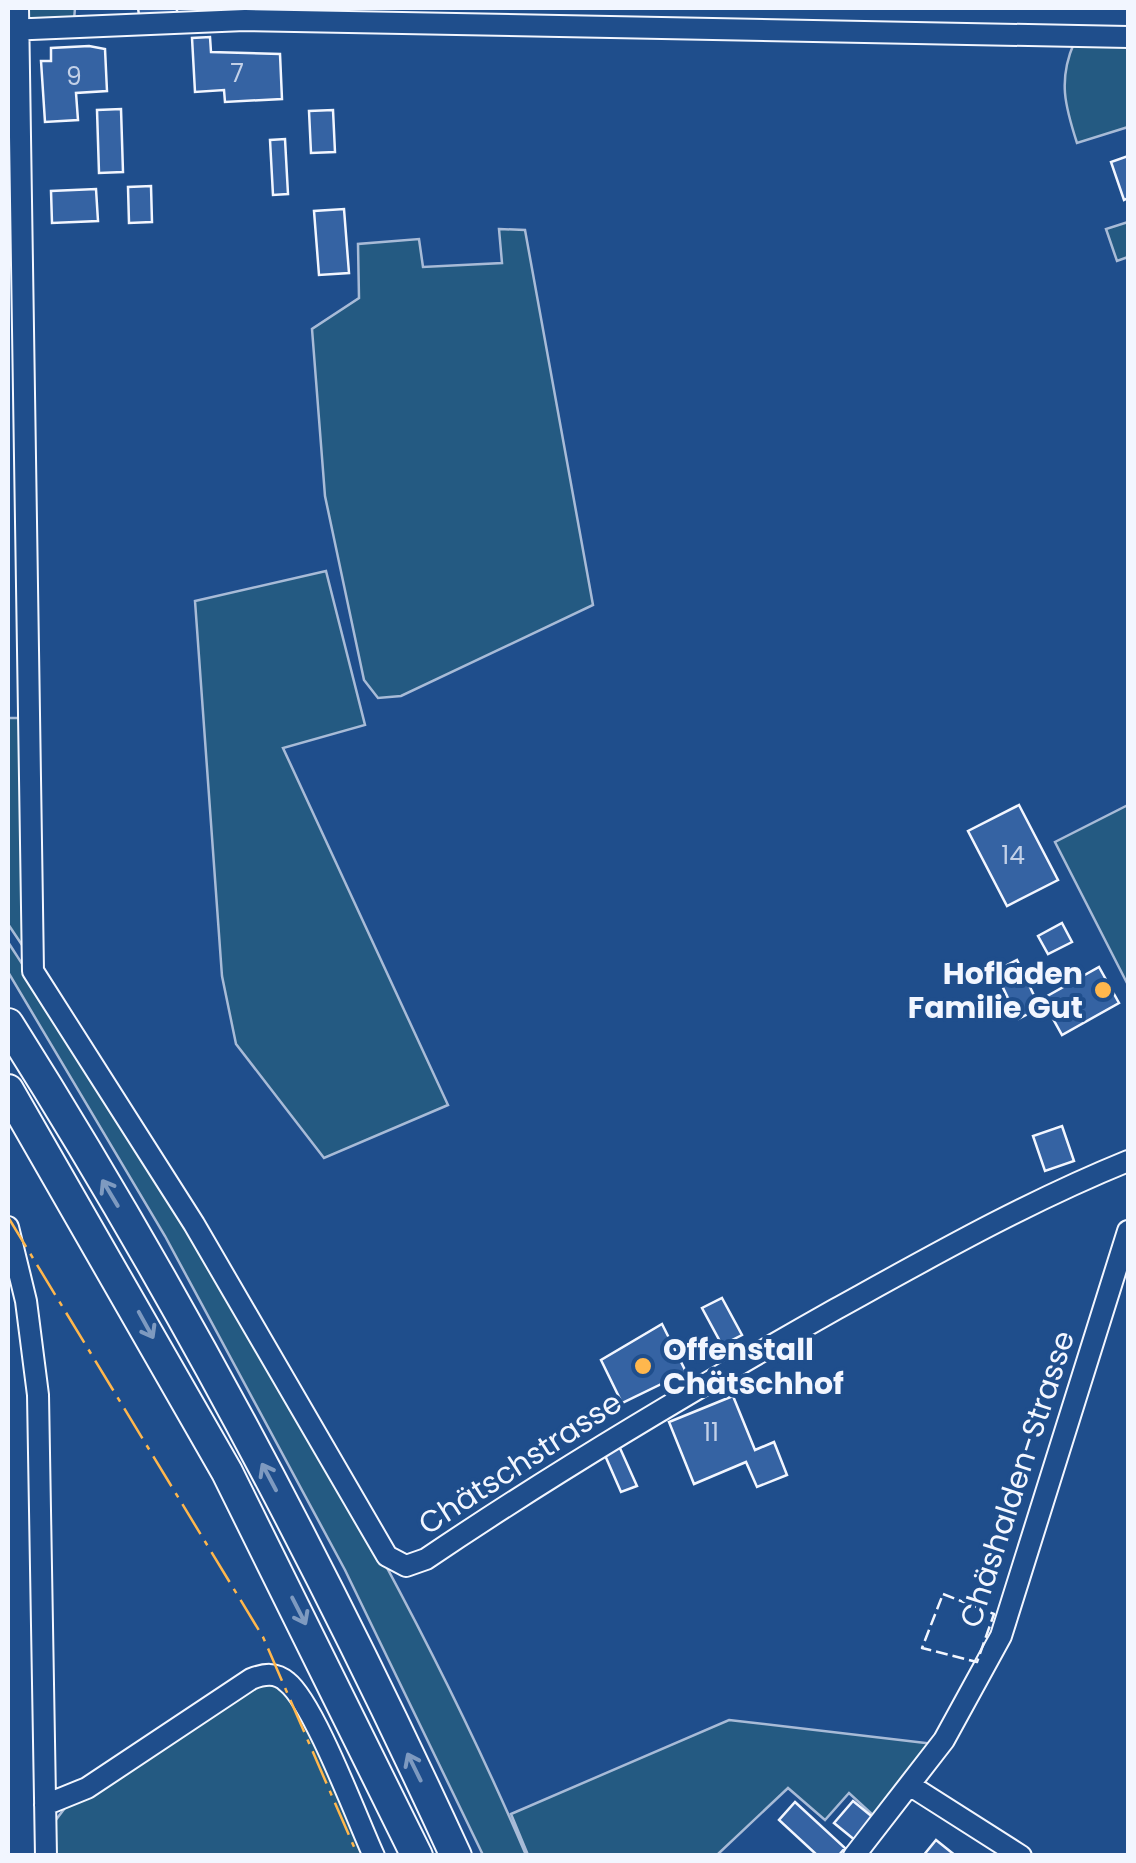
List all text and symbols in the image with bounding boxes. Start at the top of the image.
house number: 7 [230,56,244,91]
house number: 9 [66,59,82,94]
house number: 14 [1001,838,1025,873]
place label: Hofladen Familie Gut [908,952,1083,1029]
marker: Hofladen Familie Gut [1092,979,1114,1001]
one-way arrow [100,1179,120,1208]
one-way arrow [136,1310,156,1339]
street label: Chäshalden-Strasse [949,1325,1085,1633]
place label: Offenstall Chätschhof [663,1328,844,1405]
marker: Offenstall Chätschhof [632,1355,654,1377]
street label: Chätschstrasse [410,1381,630,1545]
house number: 11 [703,1415,719,1450]
one-way arrow [259,1462,278,1492]
one-way arrow [290,1596,309,1626]
one-way arrow [404,1753,423,1783]

